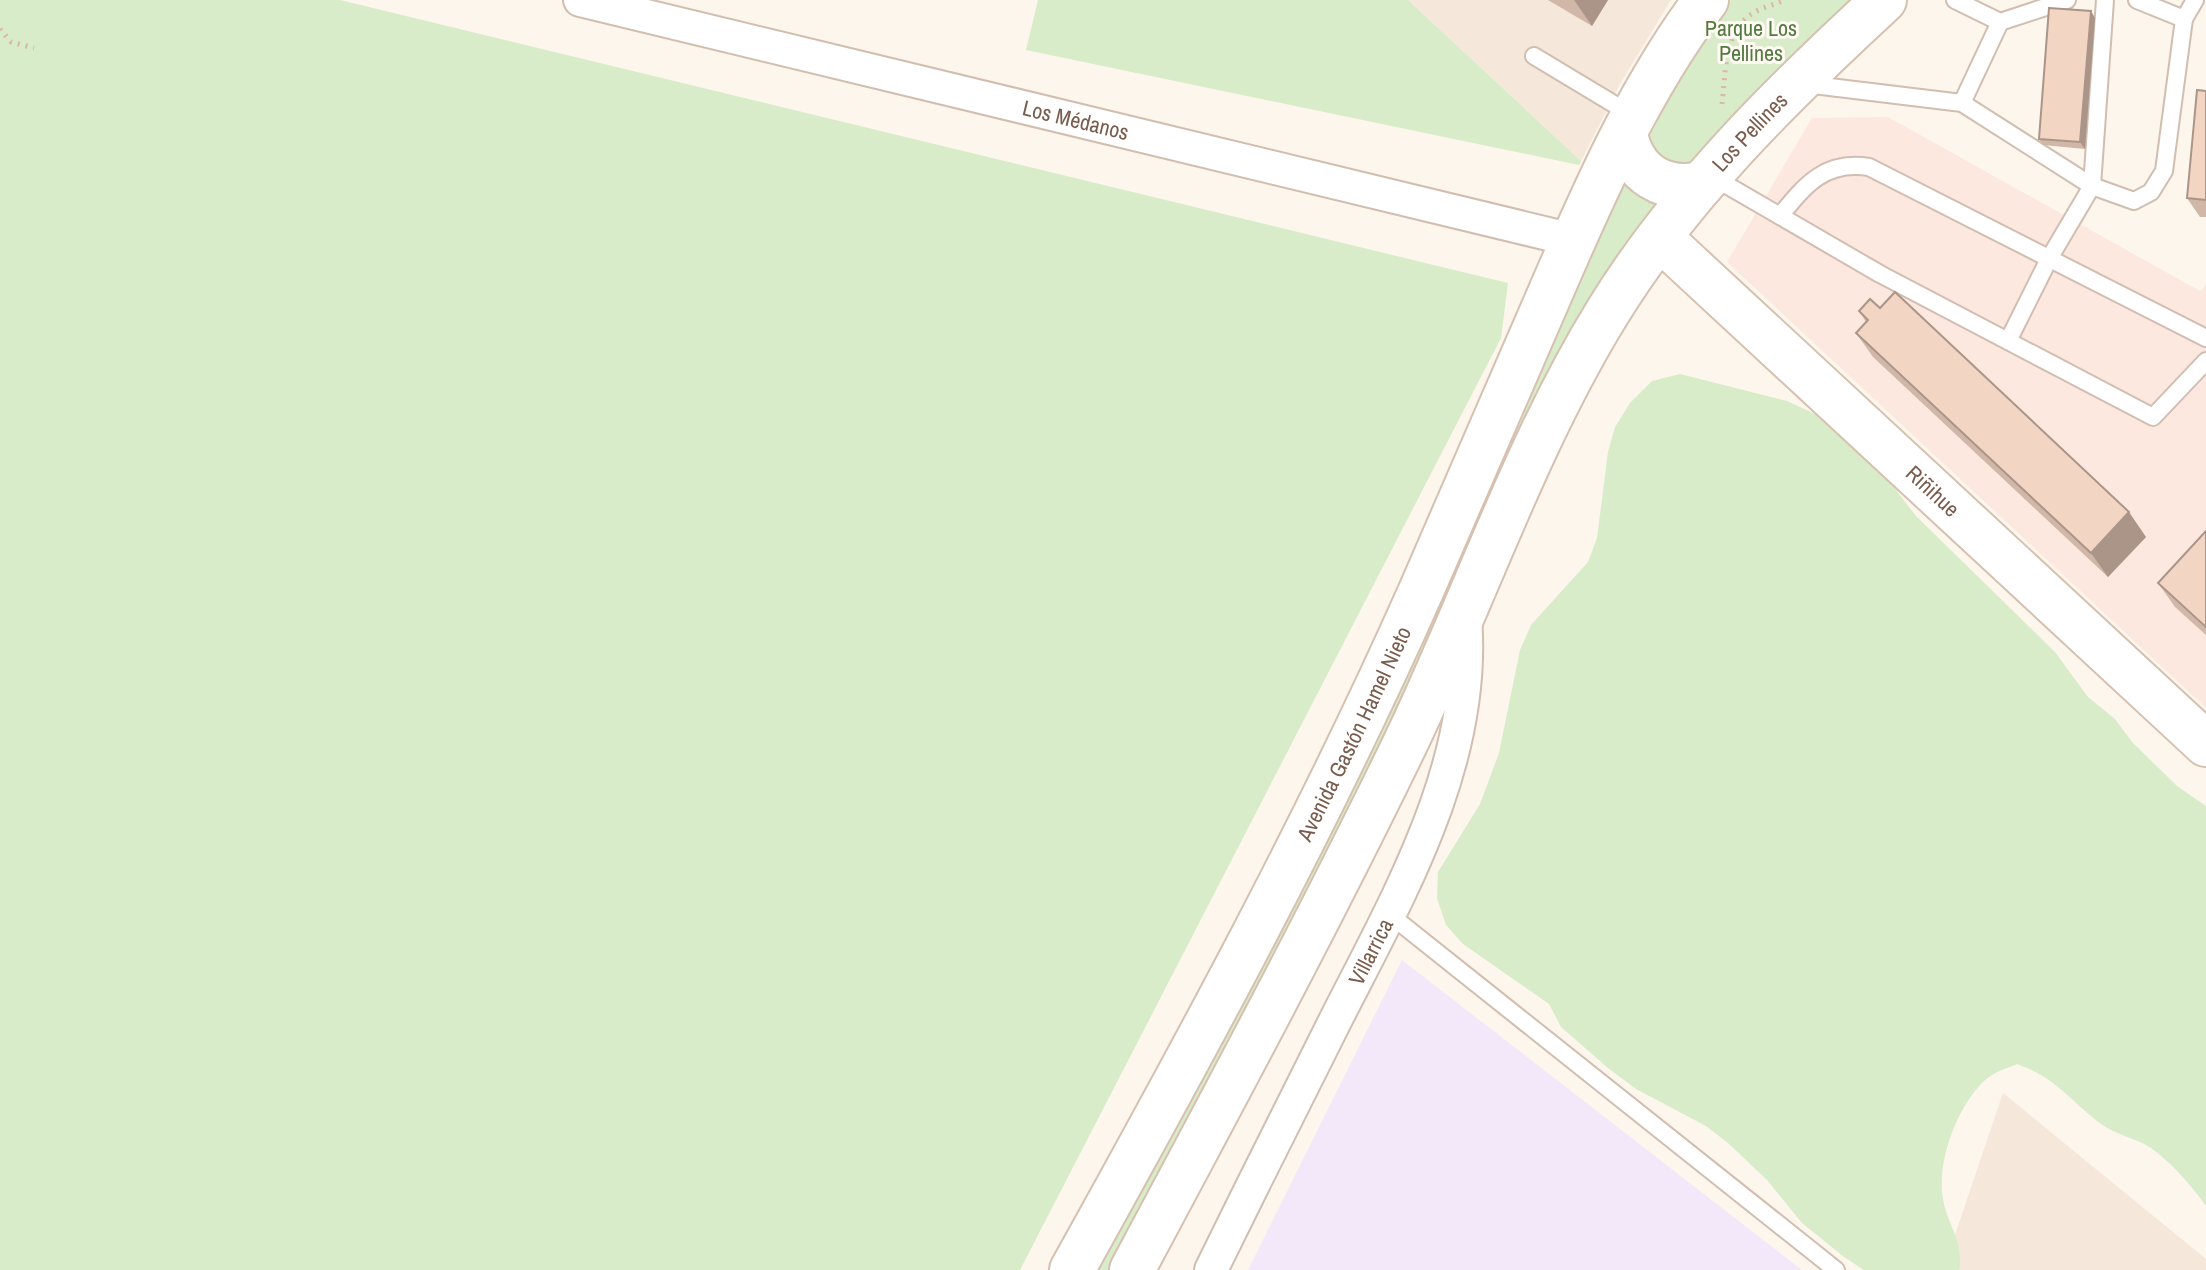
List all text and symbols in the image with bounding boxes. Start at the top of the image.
park label: Parque Los Pellines [1705,13,1797,68]
street label: Los Pellines [1705,86,1794,178]
street label: Los Médanos [1019,92,1132,147]
street label: Riñihue [1899,458,1966,523]
street label: Avenida Gastón Hamel Nieto [1289,622,1418,847]
street label: Villarrica [1341,913,1400,990]

